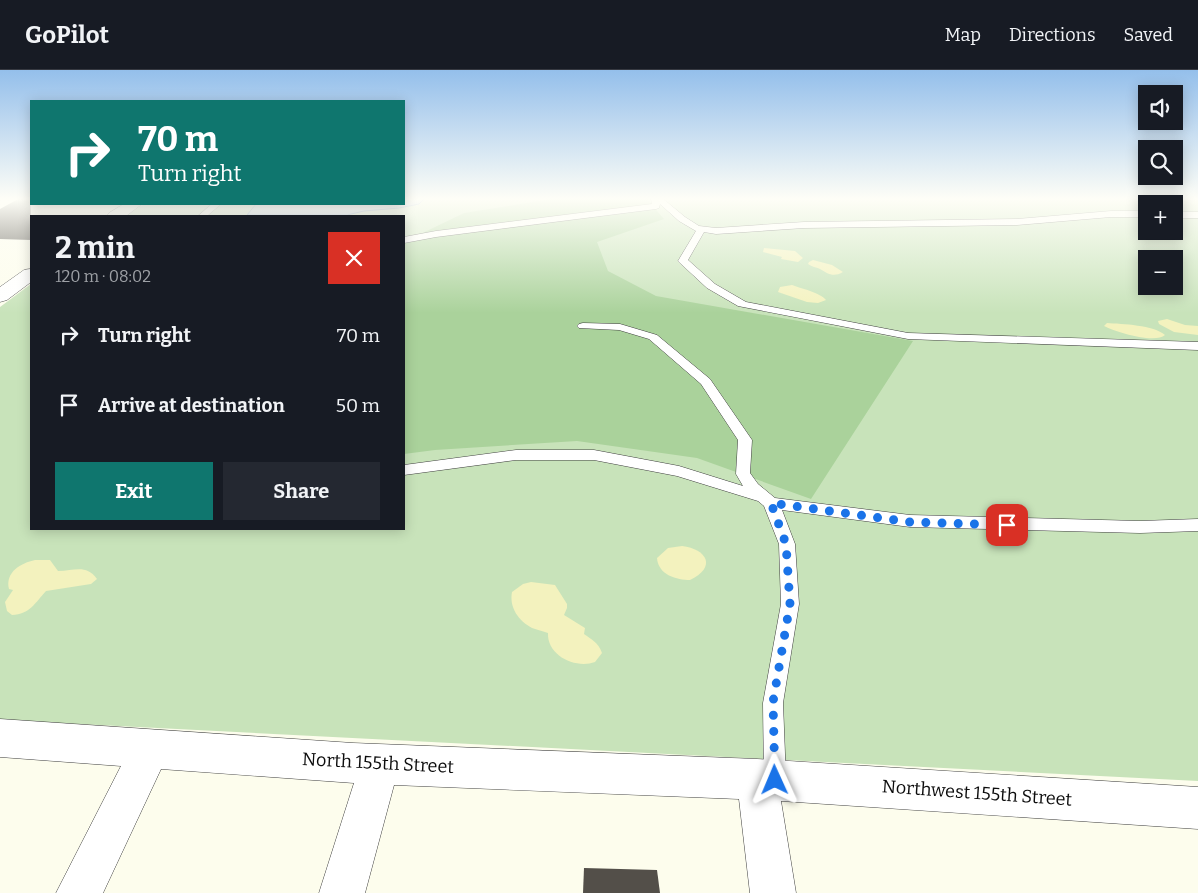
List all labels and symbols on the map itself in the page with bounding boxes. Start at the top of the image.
pin [986,504,1028,546]
street label: North 155th Street [302,748,455,778]
position arrow [748,753,800,805]
street label: Northwest 155th Street [881,775,1073,811]

